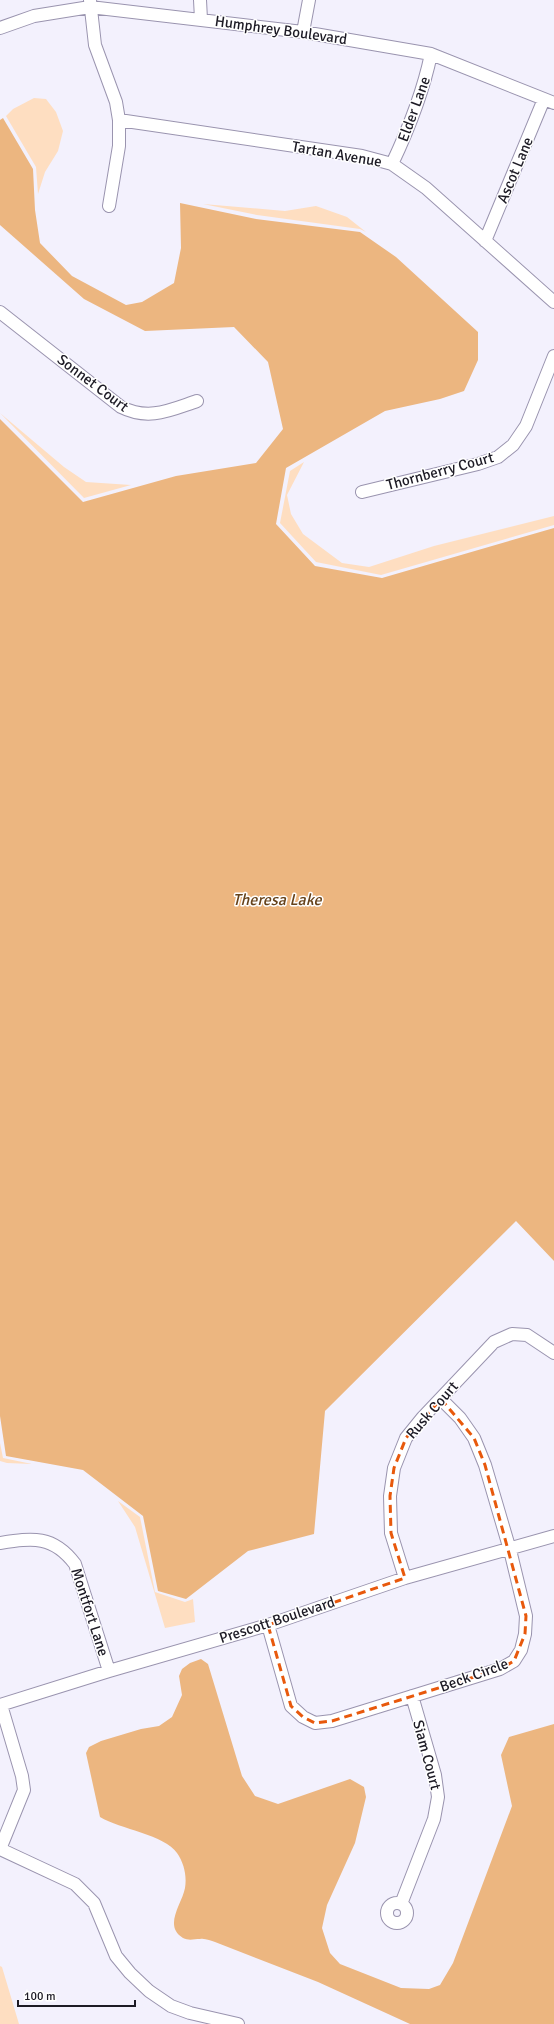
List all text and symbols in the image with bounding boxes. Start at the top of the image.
street label: Humphrey Boulevard [214,12,348,48]
street label: Elder Lane [394,74,434,144]
street label: Ascot Lane [493,134,537,206]
street label: Tartan Avenue [291,137,383,171]
street label: Sonnet Court [54,350,132,416]
street label: Thornberry Court [384,448,496,494]
water label: Theresa Lake [233,890,322,910]
street label: Rusk Court [402,1378,462,1442]
street label: Montfort Lane [67,1566,113,1658]
street label: Prescott Boulevard [217,1593,337,1647]
street label: Beck Circle [437,1654,511,1696]
street label: Siam Court [409,1718,445,1792]
scale bar [18,1982,135,2008]
text: 100 m [24,1989,56,2004]

